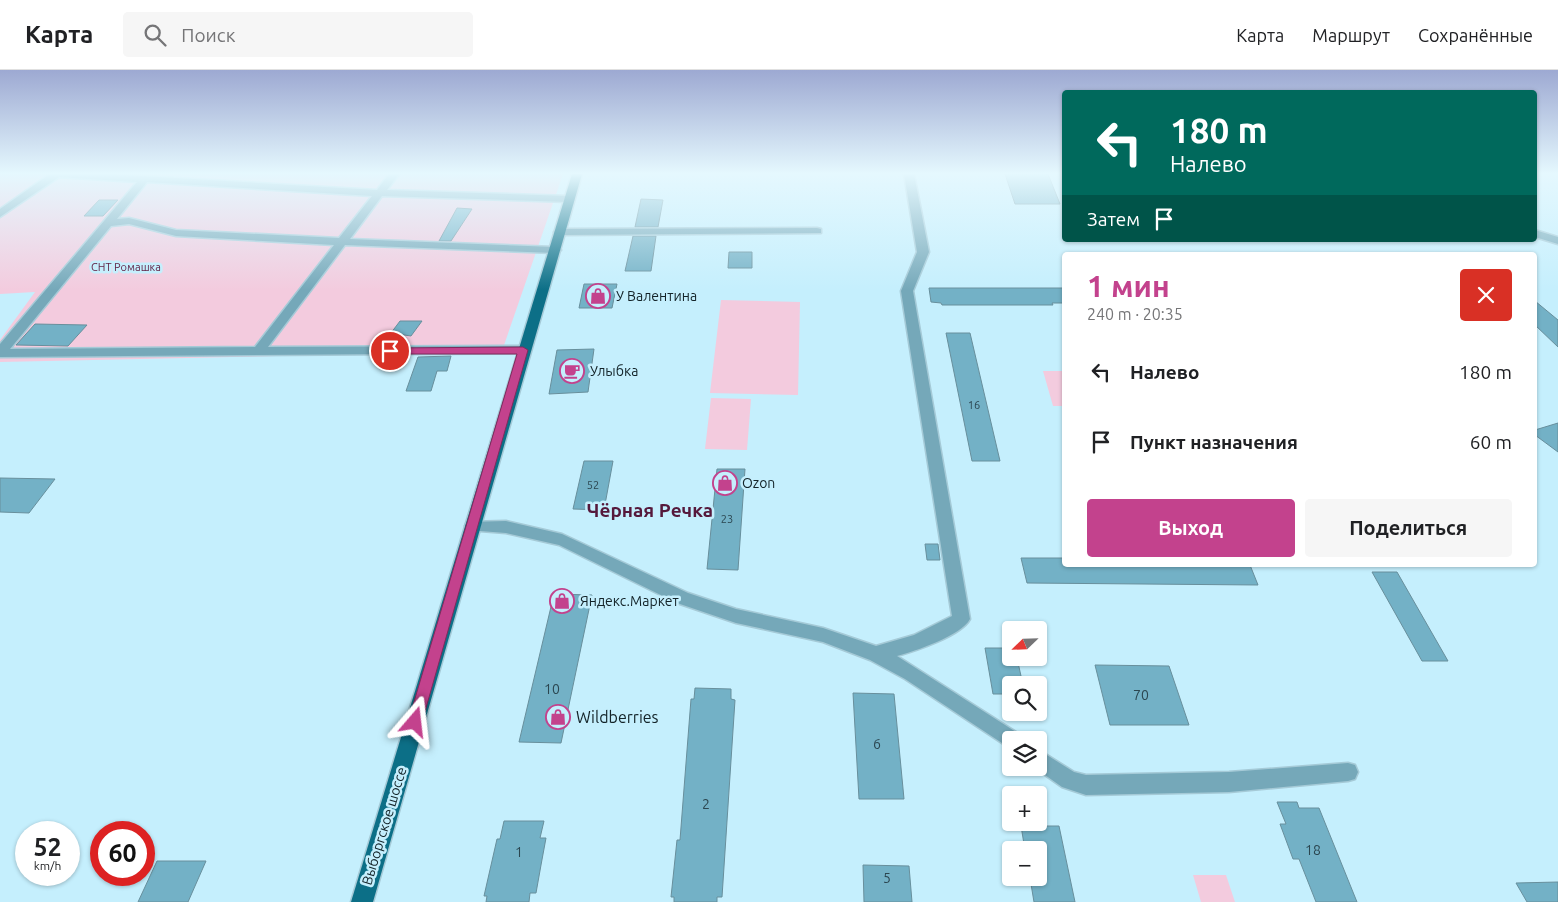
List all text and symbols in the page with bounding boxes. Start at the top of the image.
search box [123,12,473,57]
text: Карта [25,21,93,48]
icon: search [141,21,169,49]
text: Поиск [181,24,235,46]
text: Карта [1236,25,1284,45]
text: Маршрут [1312,25,1390,45]
text: Сохранённые [1418,25,1533,45]
icon: left [1087,110,1152,175]
text: 180 m [1170,110,1268,150]
text: Налево [1170,151,1247,176]
icon: arrive [1150,205,1178,233]
text: Затем [1087,208,1140,230]
park label: СНТ Ромашка [91,261,161,273]
text: 1 мин [1087,269,1170,303]
button: close [1460,269,1512,321]
shop icon: У Валентина [585,283,611,309]
place label: У Валентина [616,288,697,304]
text: 240 m · 20:35 [1087,305,1183,323]
pin [369,330,411,372]
icon: arrive [376,337,404,365]
cafe icon: Улыбка [559,358,585,384]
icon: left [1087,358,1115,386]
text: Налево [1130,361,1199,383]
text: 180 m [1459,361,1512,383]
place label: Улыбка [590,363,638,379]
house number: 16 [968,399,980,411]
icon: arrive [1087,428,1115,456]
text: Пункт назначения [1130,431,1298,453]
text: 60 m [1470,431,1512,453]
shop icon: Ozon [712,470,738,496]
place label: Ozon [742,475,775,491]
house number: 52 [587,479,599,491]
district label: Чёрная Речка [587,499,713,521]
button: Выход [1087,499,1295,557]
button: Поделиться [1305,499,1512,557]
house number: 23 [721,513,733,525]
shop icon: Яндекс.Маркет [549,588,575,614]
place label: Яндекс.Маркет [580,593,679,609]
north arrow [1002,621,1048,666]
map controls [1002,621,1047,886]
button: search [1002,676,1047,721]
house number: 10 [544,681,560,697]
house number: 70 [1133,687,1149,703]
position arrow [388,695,440,747]
shop icon: Wildberries [545,704,571,730]
place label: Wildberries [576,708,659,726]
button: layers [1002,731,1047,776]
house number: 6 [873,736,881,752]
street label: Выборгское шоссе [358,765,410,887]
button: + [1002,786,1047,831]
house number: 2 [702,796,710,812]
speed limit sign: 60 [90,821,155,886]
text: 52 [33,833,62,861]
button: − [1002,841,1047,886]
house number: 18 [1305,842,1321,858]
house number: 1 [515,844,523,860]
text: km/h [34,859,61,872]
house number: 5 [883,870,891,886]

